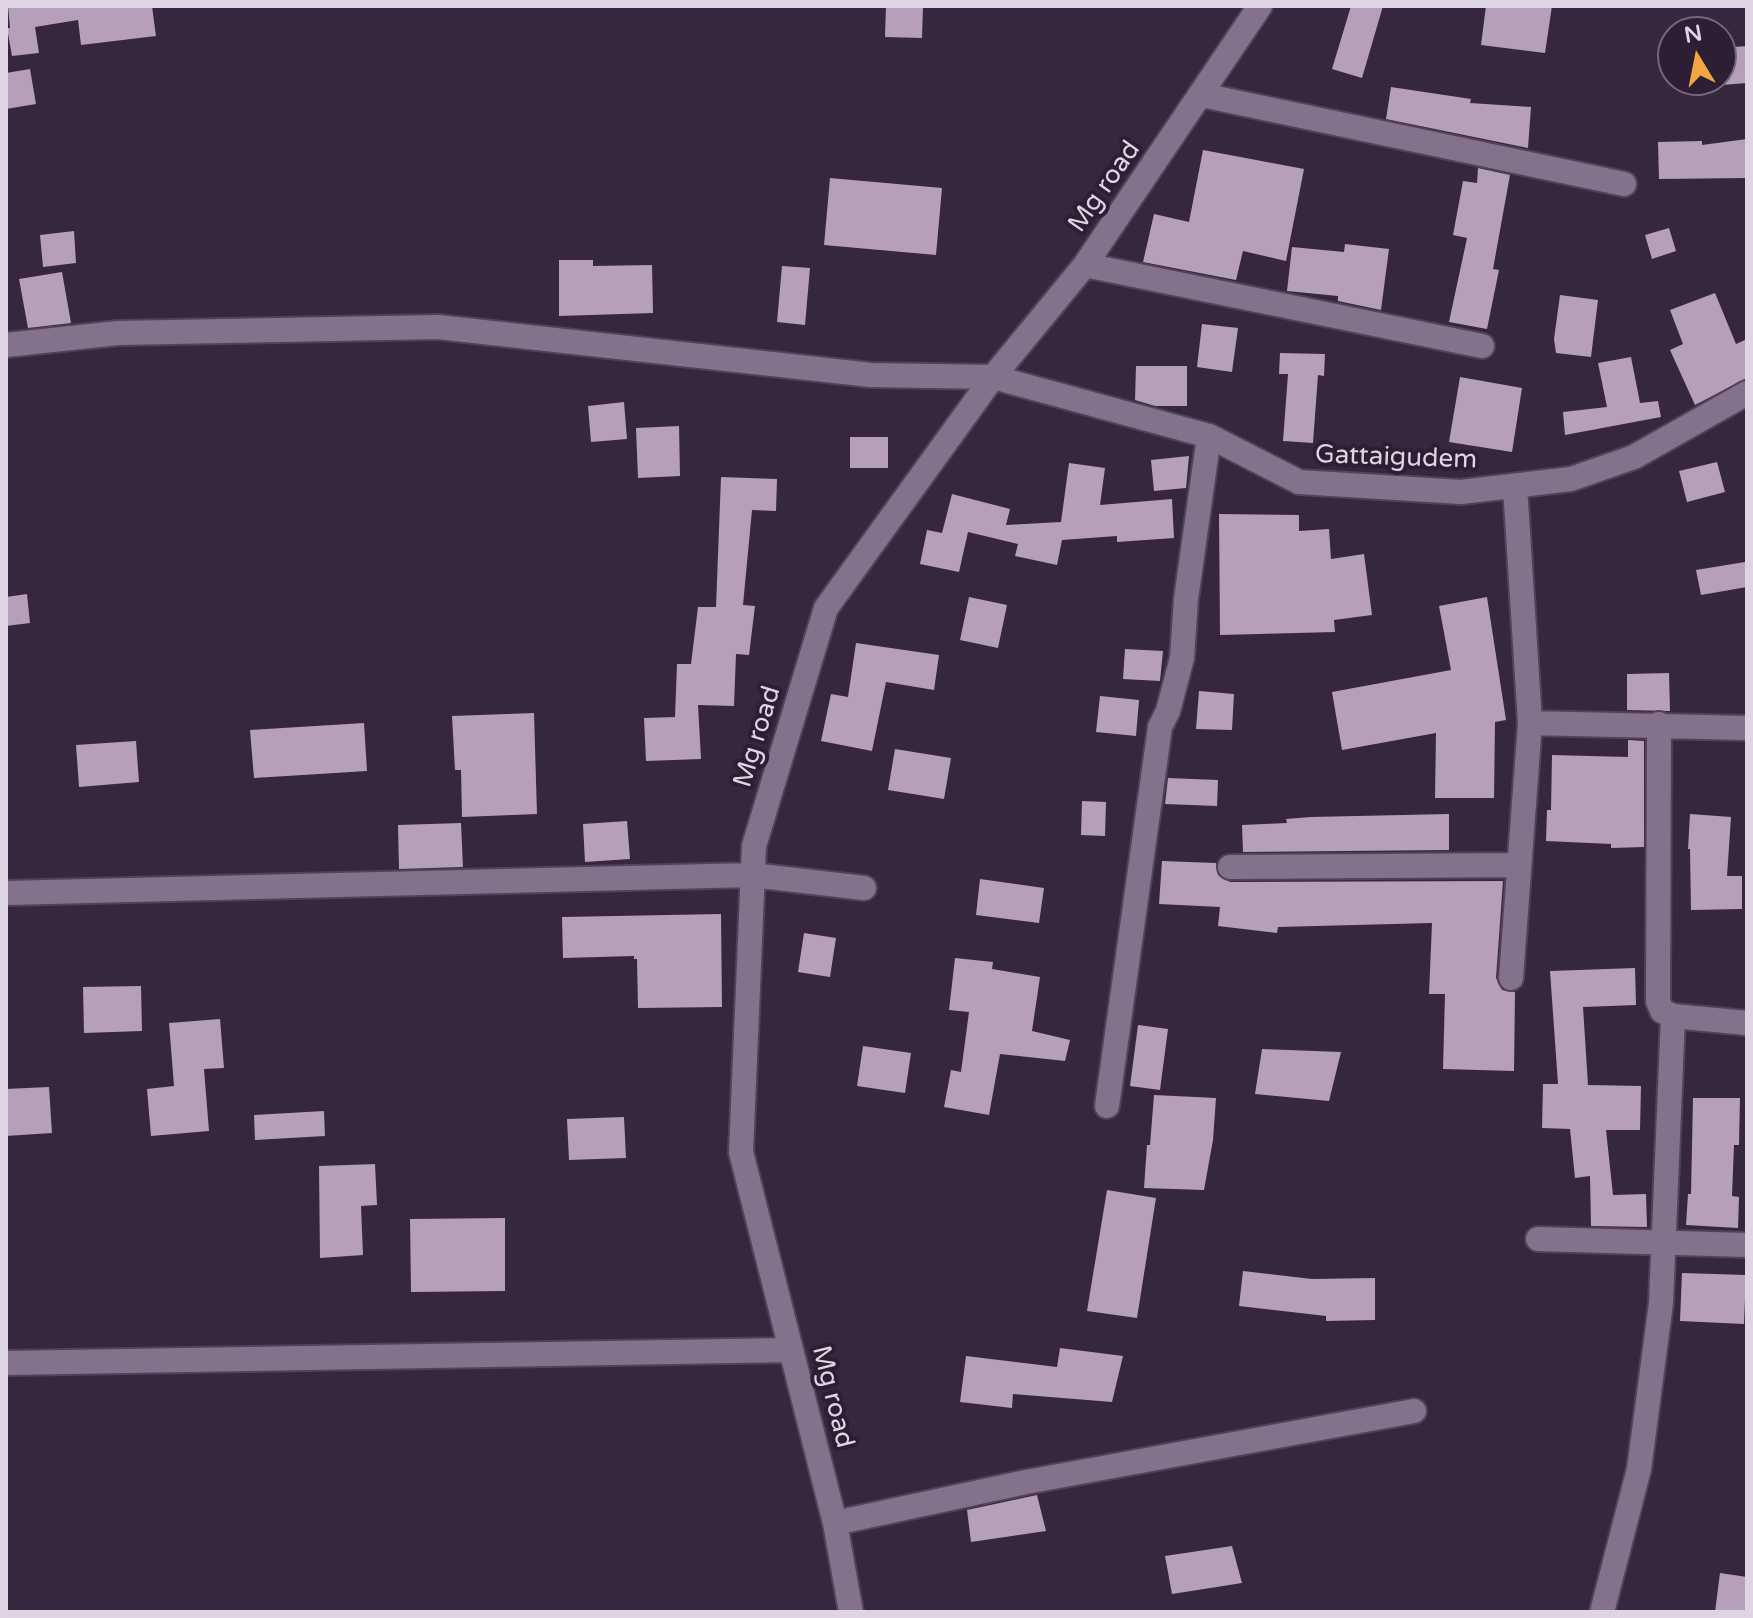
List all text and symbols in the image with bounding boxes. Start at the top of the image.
north arrow [1657,16,1737,96]
text: N [1682,20,1704,49]
street label: Mg road [1062,135,1148,239]
street label: Gattaigudem [1314,440,1478,476]
street label: Mg road [728,683,788,791]
street label: Mg road [804,1343,860,1451]

